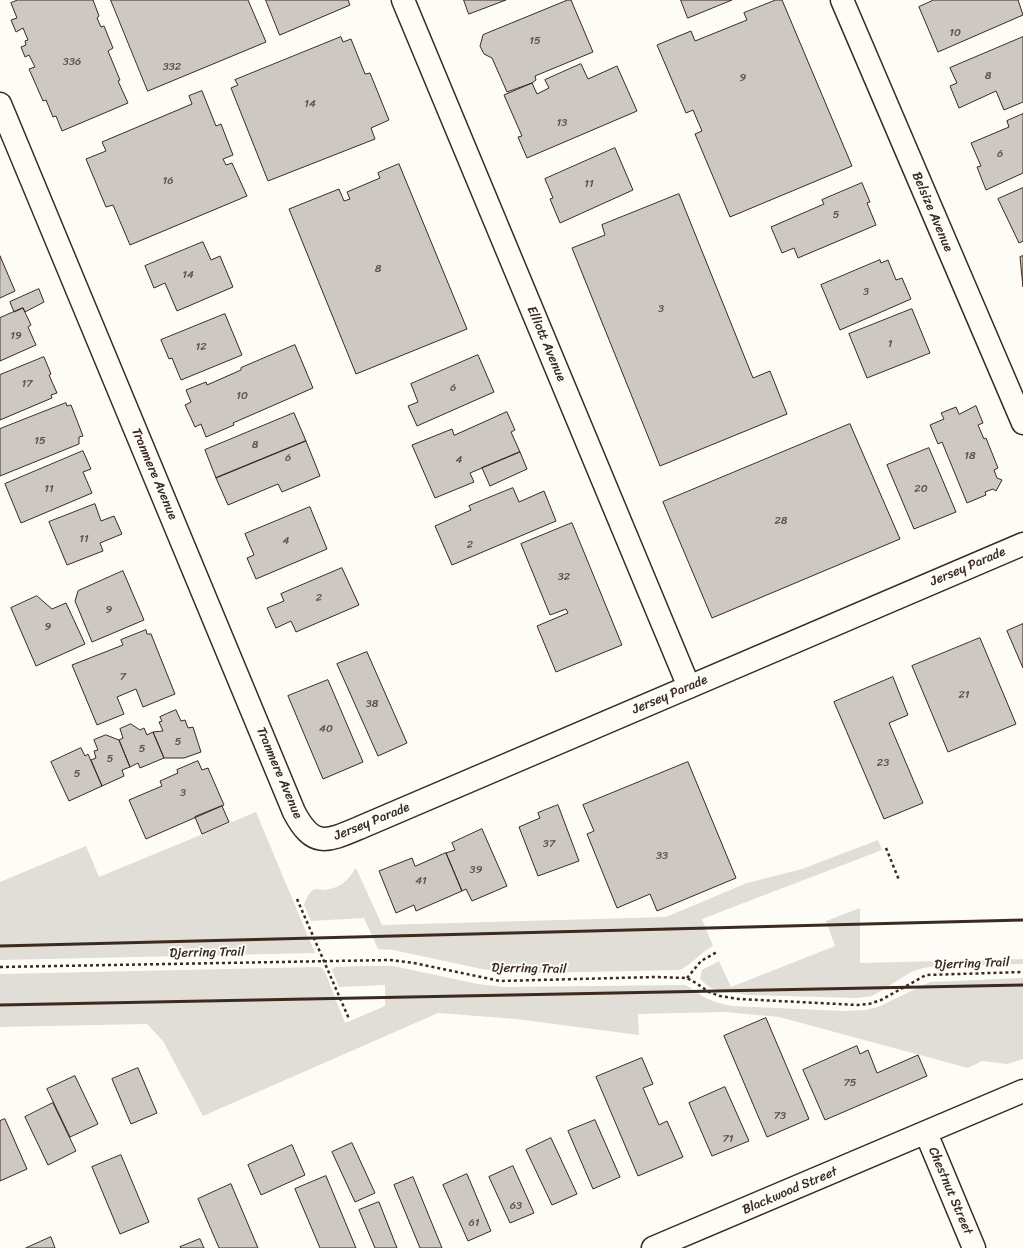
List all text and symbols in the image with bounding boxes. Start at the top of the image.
house number: 10 [949,26,961,40]
house number: 15 [529,34,541,48]
house number: 336 [63,55,81,69]
house number: 332 [163,60,181,74]
house number: 8 [985,69,991,83]
house number: 9 [740,71,746,85]
house number: 14 [304,97,316,111]
house number: 13 [557,116,567,130]
house number: 6 [997,147,1003,161]
street label: Belsize Avenue [908,170,956,254]
house number: 16 [163,174,173,188]
house number: 11 [584,177,594,191]
house number: 5 [833,208,839,222]
house number: 8 [375,262,381,276]
house number: 14 [182,268,194,282]
house number: 3 [863,285,869,299]
house number: 3 [658,302,664,316]
street label: Elliott Avenue [523,304,569,384]
house number: 19 [10,329,22,343]
house number: 1 [888,337,892,351]
house number: 12 [195,340,207,354]
house number: 17 [22,377,32,391]
house number: 6 [450,381,456,395]
house number: 10 [236,389,248,403]
street label: Tranmere Avenue [128,426,180,522]
house number: 15 [34,434,46,448]
house number: 8 [252,438,258,452]
house number: 18 [964,449,976,463]
house number: 6 [285,451,291,465]
house number: 4 [456,453,462,467]
house number: 11 [44,482,54,496]
house number: 20 [914,482,928,496]
house number: 28 [775,514,787,528]
house number: 11 [79,532,89,546]
house number: 4 [283,534,289,548]
house number: 2 [467,538,473,552]
street label: Jersey Parade [928,544,1008,590]
house number: 32 [558,570,570,584]
house number: 2 [316,591,322,605]
house number: 9 [106,603,112,617]
house number: 9 [45,620,51,634]
house number: 7 [120,670,126,684]
street label: Jersey Parade [630,672,710,718]
house number: 21 [958,688,970,702]
house number: 38 [366,697,378,711]
house number: 40 [319,722,333,736]
street label: Tranmere Avenue [253,725,305,821]
house number: 5 [175,735,181,749]
house number: 5 [139,742,145,756]
house number: 5 [107,752,113,766]
house number: 23 [877,756,889,770]
house number: 5 [74,767,80,781]
house number: 3 [180,786,186,800]
street label: Jersey Parade [332,800,412,844]
house number: 37 [543,837,555,851]
house number: 33 [656,849,668,863]
house number: 39 [470,863,482,877]
house number: 41 [415,874,427,888]
street label: Djerring Trail [169,945,245,961]
street label: Djerring Trail [934,955,1010,973]
street label: Djerring Trail [491,961,567,977]
house number: 75 [843,1076,857,1090]
house number: 73 [774,1109,786,1123]
house number: 71 [723,1132,733,1146]
street label: Chestnut Street [925,1145,975,1237]
street label: Blackwood Street [740,1164,840,1218]
house number: 63 [510,1199,522,1213]
house number: 61 [469,1216,479,1230]

